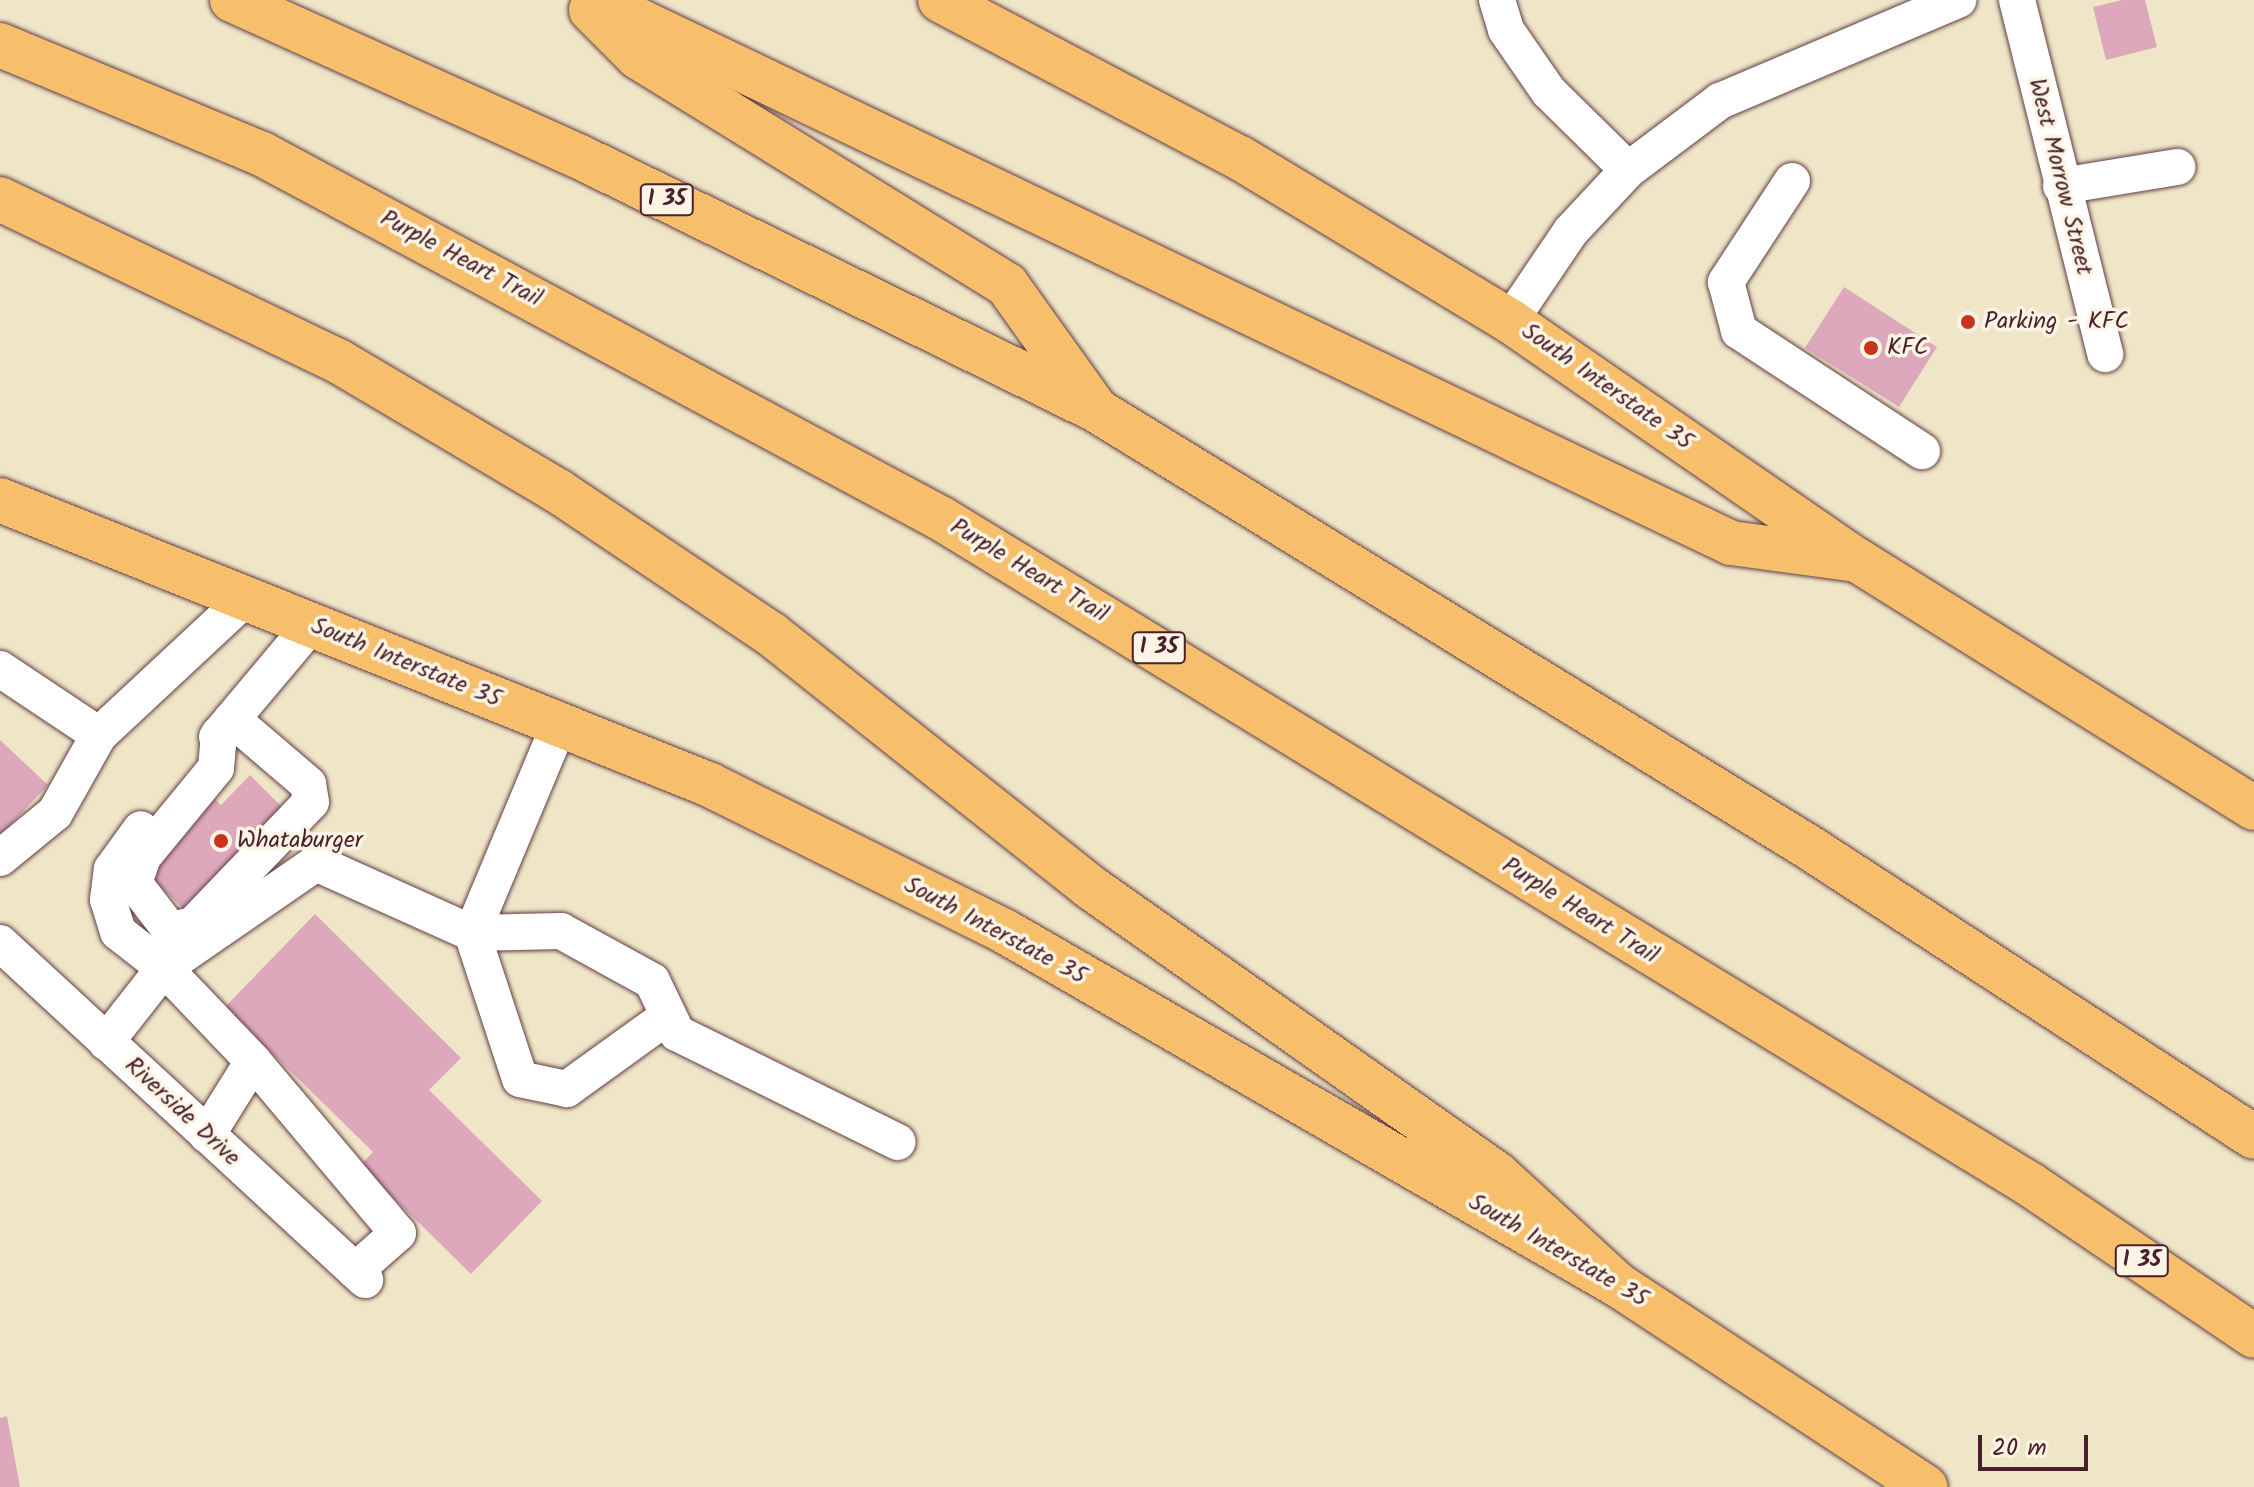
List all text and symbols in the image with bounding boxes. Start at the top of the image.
street label: West Morrow Street [2022,76,2098,278]
road number: I 35 [639,182,695,218]
street label: Purple Heart Trail [375,204,547,314]
place label: Parking - KFC [1984,308,2129,336]
marker: Parking - KFC [1959,313,1977,331]
street label: South Interstate 35 [1516,317,1698,457]
place label: KFC [1887,334,1928,362]
marker: KFC [1862,339,1880,357]
street label: Purple Heart Trail [945,513,1113,629]
street label: South Interstate 35 [307,612,505,714]
road number: I 35 [1131,630,1187,666]
place label: Whataburger [237,827,363,855]
marker: Whataburger [212,832,230,850]
street label: Purple Heart Trail [1497,851,1663,971]
street label: South Interstate 35 [899,871,1091,991]
street label: Riverside Drive [118,1051,246,1173]
street label: South Interstate 35 [1463,1188,1653,1314]
road number: I 35 [2114,1243,2170,1279]
scale bar [1982,1419,2092,1469]
text: 20 m [1992,1429,2047,1468]

